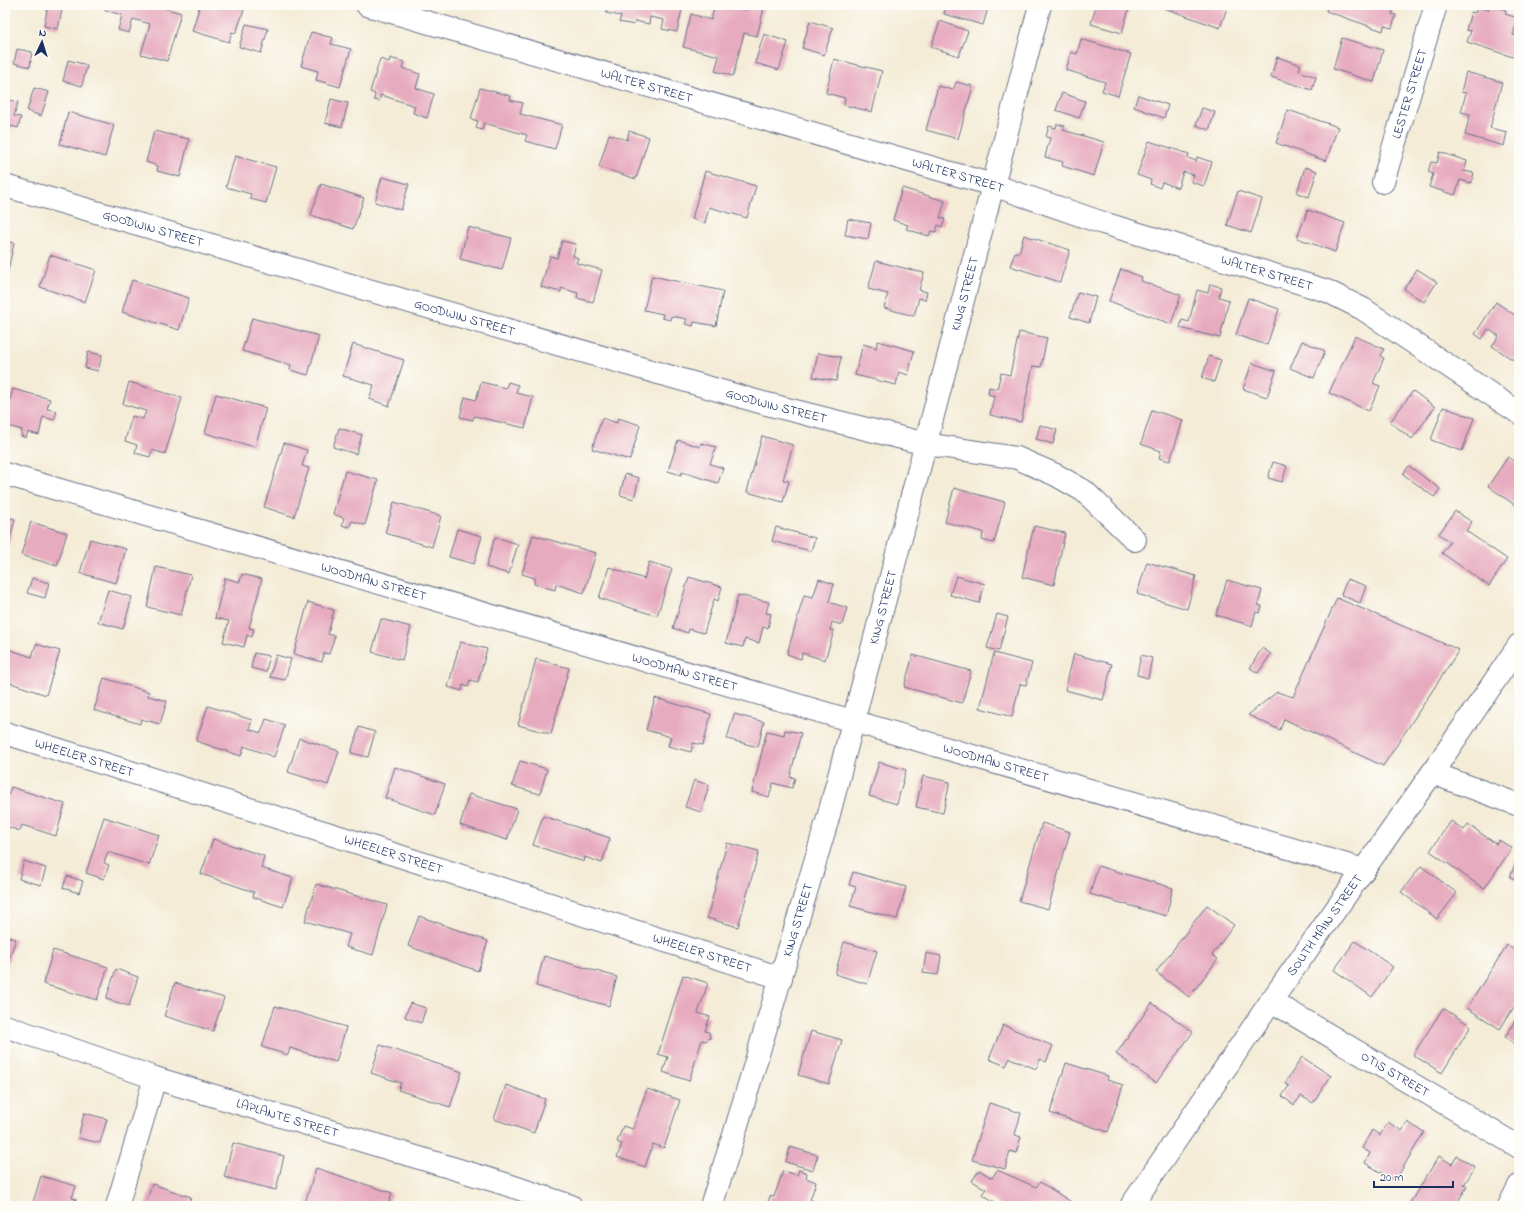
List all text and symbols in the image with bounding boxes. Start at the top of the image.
north arrow [22,22,62,62]
text: N [38,25,47,41]
street label: LESTER STREET [1387,46,1432,141]
street label: WALTER STREET [598,63,695,108]
street label: WALTER STREET [910,153,1007,198]
street label: GOODWIN STREET [100,205,206,252]
street label: WALTER STREET [1219,250,1316,296]
street label: KING STREET [946,254,984,333]
street label: GOODWIN STREET [412,294,518,341]
street label: GOODWIN STREET [723,383,829,428]
street label: WOODMAN STREET [319,557,429,606]
street label: KING STREET [864,568,902,646]
street label: WOODMAN STREET [630,648,740,697]
street label: WHEELER STREET [32,733,137,782]
street label: WOODMAN STREET [941,738,1051,787]
street label: WHEELER STREET [342,829,446,879]
street label: SOUTH MAIN STREET [1282,870,1367,980]
street label: KING STREET [778,880,818,959]
street label: WHEELER STREET [650,928,755,978]
street label: OTIS STREET [1357,1046,1434,1102]
street label: LAPLANTE STREET [234,1094,341,1143]
scale bar [1374,1163,1453,1189]
text: 20 m [1380,1169,1403,1187]

